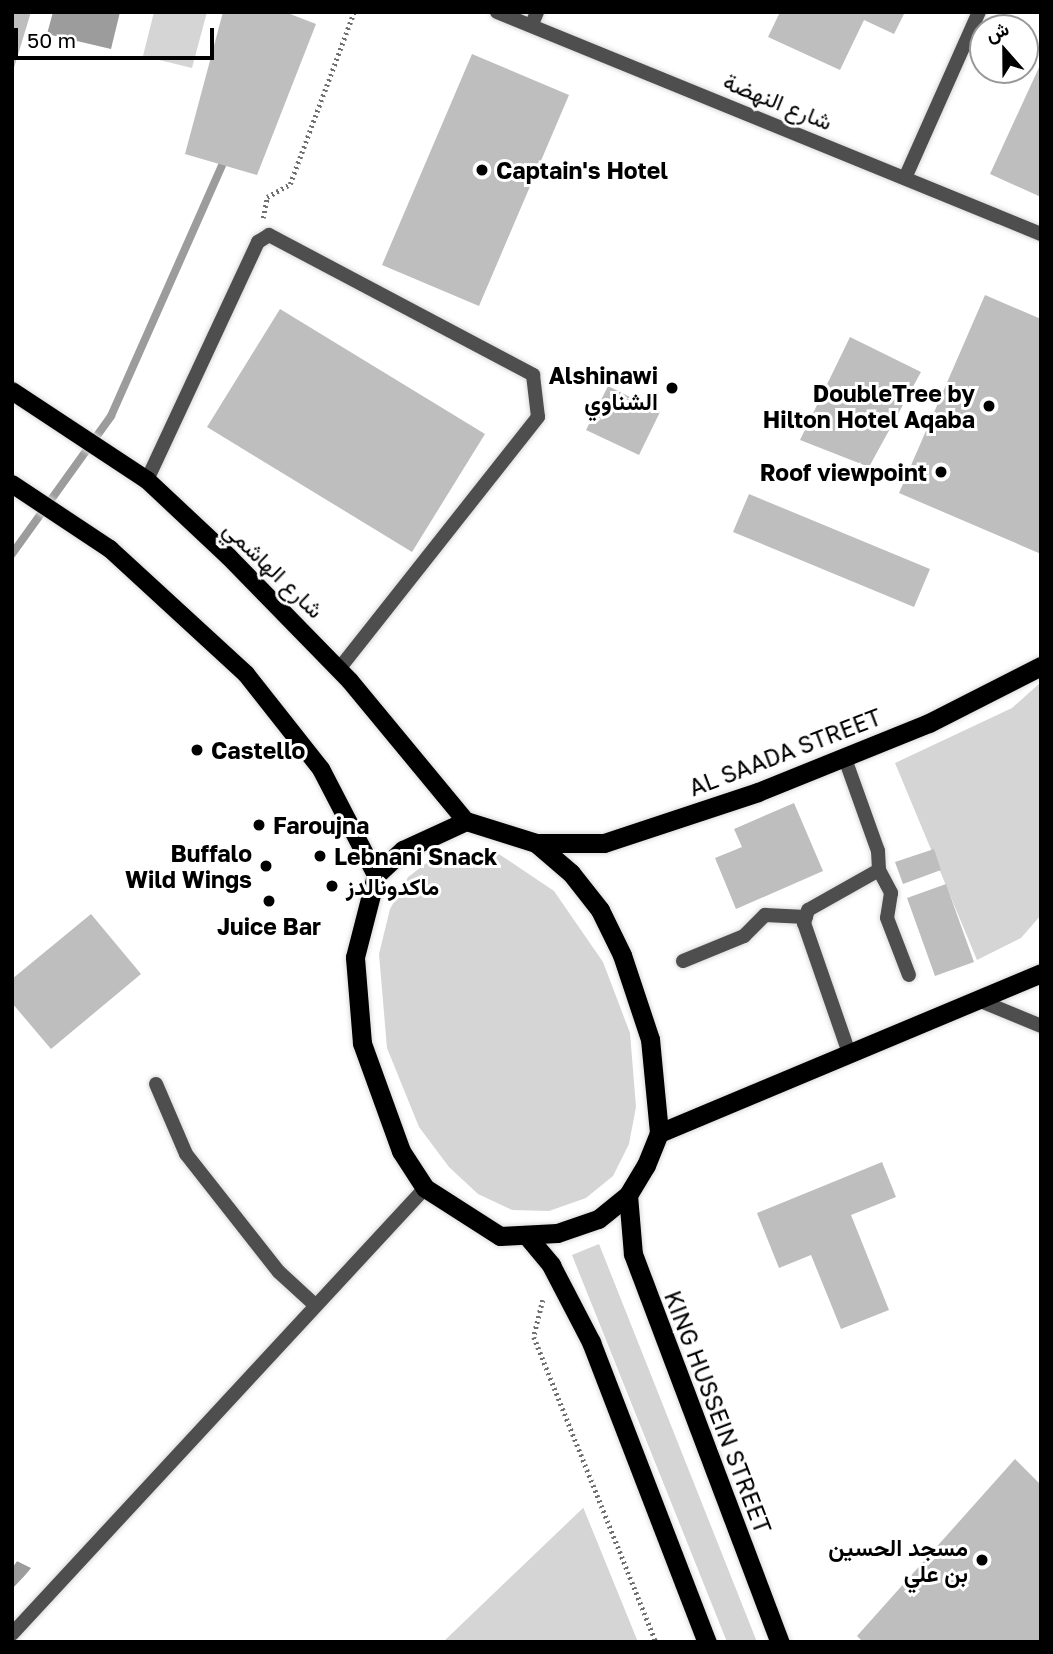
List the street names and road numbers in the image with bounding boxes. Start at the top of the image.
street label: شارع النهضة [720,67,836,135]
street label: شارع الهاشمي [218,515,330,623]
street label: AL SAADA STREET [685,703,885,801]
street label: KING HUSSEIN STREET [659,1287,777,1537]

